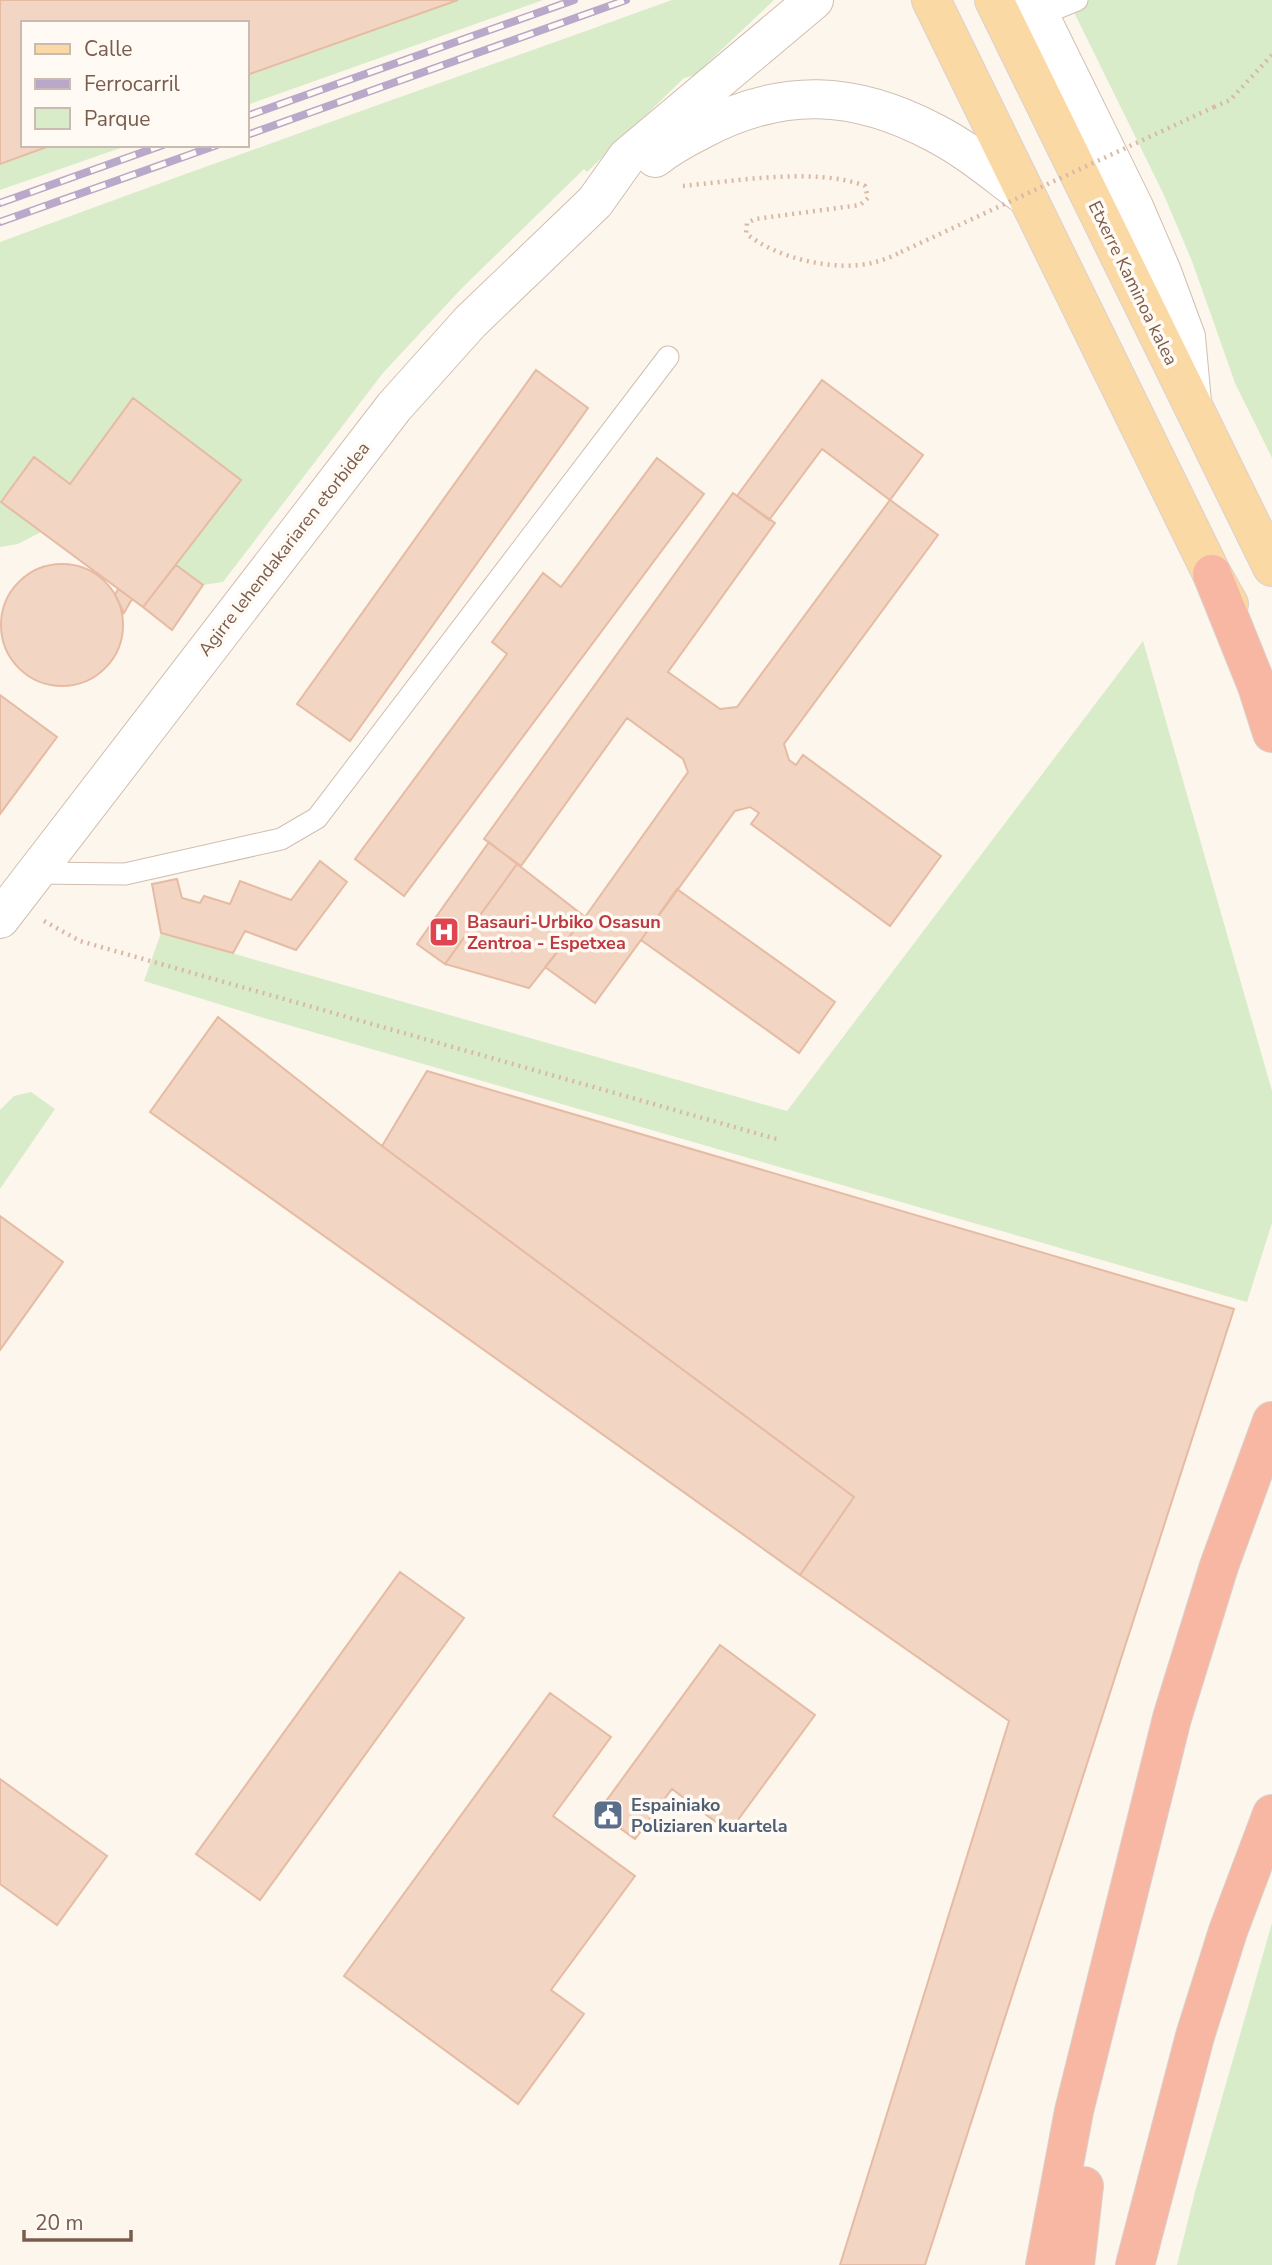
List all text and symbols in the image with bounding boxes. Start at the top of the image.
legend [21,21,248,147]
text: Calle [84,35,132,63]
text: Ferrocarril [84,70,181,98]
text: Parque [84,105,151,133]
street label: Etxerre Kaminoa kalea [1083,197,1183,369]
street label: Agirre lehendakariaren etorbidea [193,437,375,661]
place label: Basauri-Urbiko Osasun Zentroa - Espetxea [467,910,661,955]
hospital icon: Basauri-Urbiko Osasun Zentroa - Espetxea [427,915,461,949]
place label: Espainiako Poliziaren kuartela [631,1793,788,1838]
public building icon: Espainiako Poliziaren kuartela [591,1798,625,1832]
scale bar [24,2198,131,2242]
text: 20 m [35,2209,84,2237]

